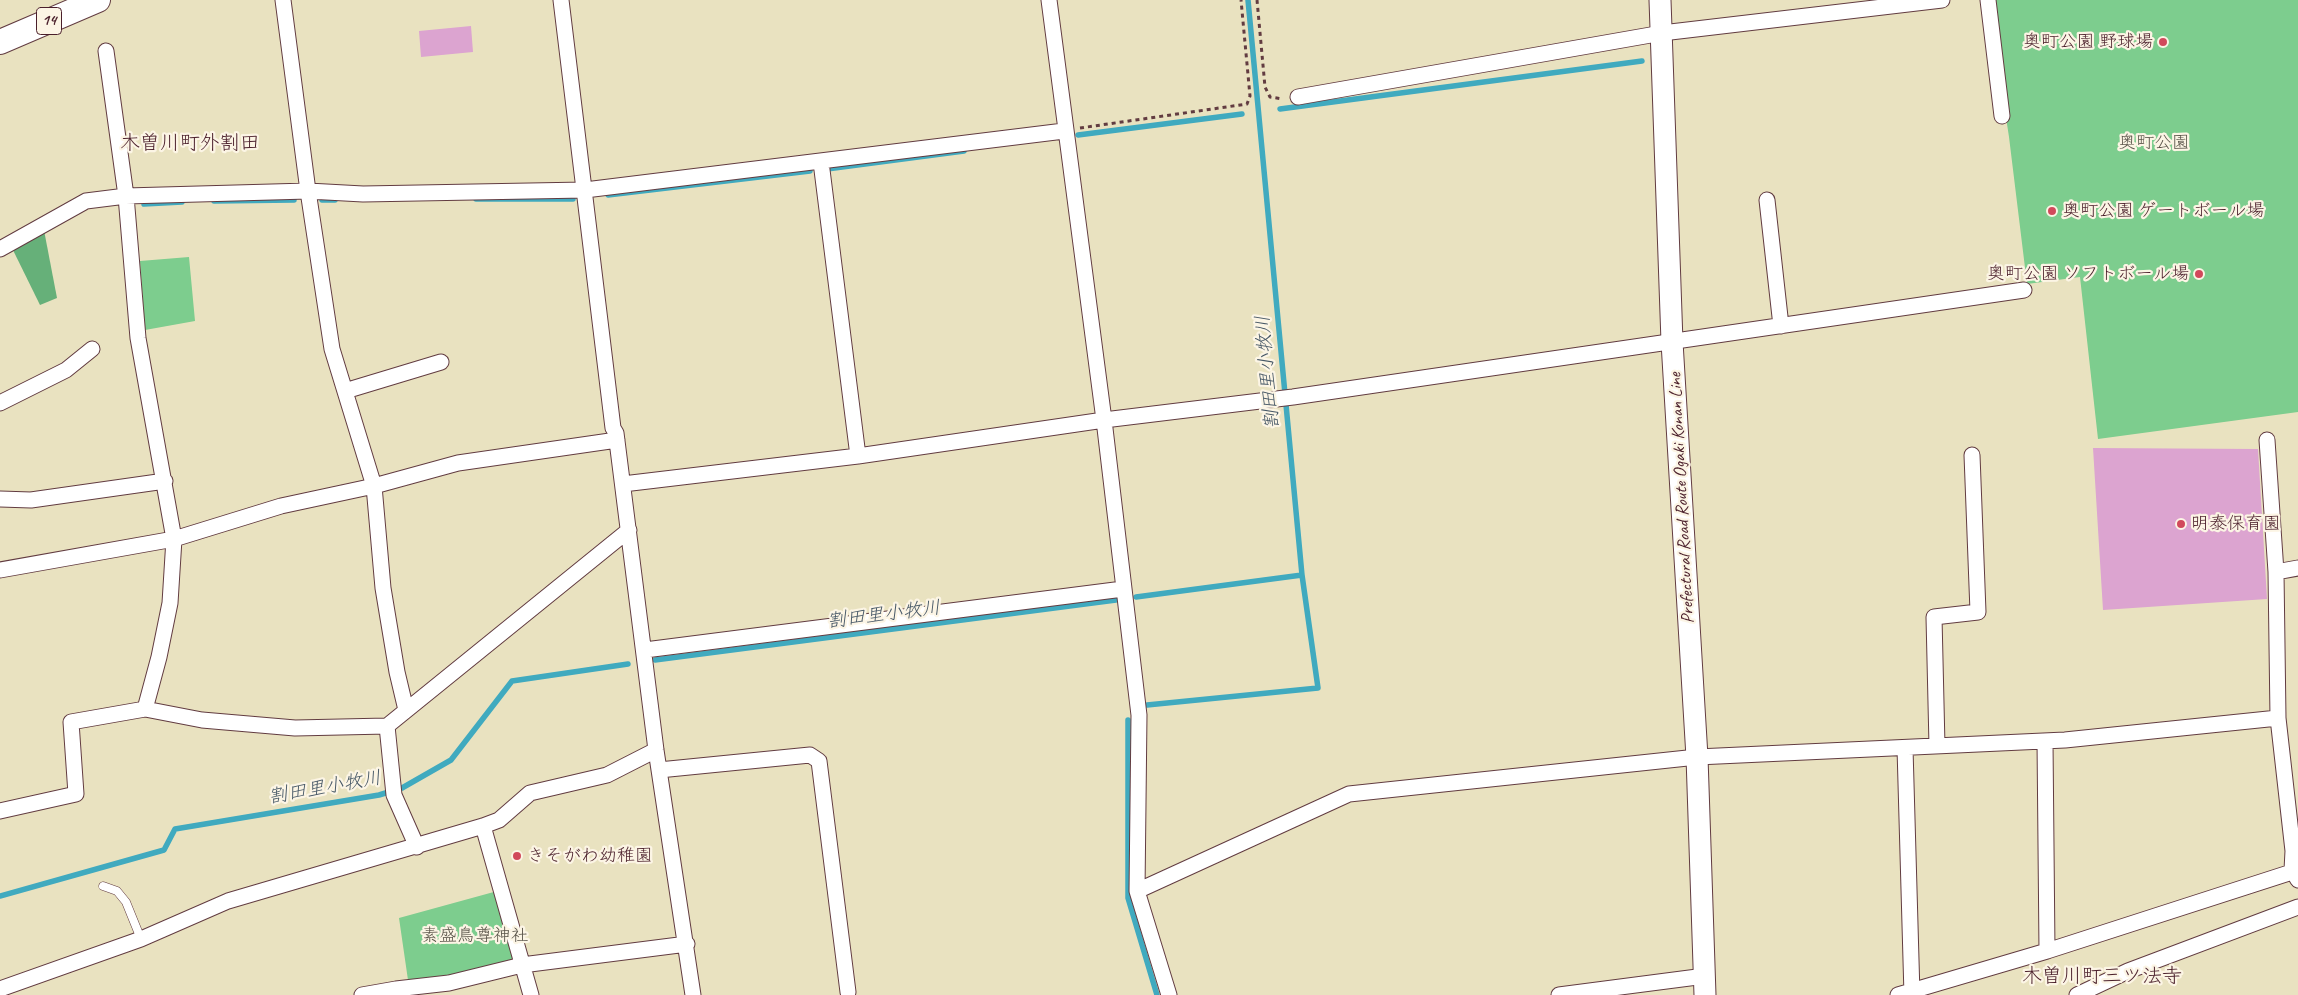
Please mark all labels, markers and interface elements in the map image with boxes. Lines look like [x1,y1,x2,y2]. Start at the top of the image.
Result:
road number: 14 [36,8,62,34]
place label: 奥町公園 野球場 [2023,31,2153,53]
marker: 奥町公園 野球場 [2157,36,2169,48]
district label: 木曽川町外割田 [120,132,260,156]
park label: 奥町公園 [2118,132,2190,154]
place label: 奥町公園 ゲートボール場 [2062,200,2264,222]
marker: 奥町公園 ゲートボール場 [2046,205,2058,217]
place label: 奥町公園 ソフトボール場 [1987,263,2189,285]
marker: 奥町公園 ソフトボール場 [2193,268,2205,280]
water label: 割田里小牧川 [1252,314,1284,430]
street label: Prefectural Road Route Ogaki Konan Line [1665,372,1699,624]
place label: 明泰保育園 [2191,513,2281,535]
marker: 明泰保育園 [2175,518,2187,530]
water label: 割田里小牧川 [826,597,942,633]
water label: 割田里小牧川 [267,767,383,809]
place label: きそがわ幼稚園 [527,845,653,867]
marker: きそがわ幼稚園 [511,850,523,862]
park label: 素盛鳥尊神社 [421,925,529,947]
district label: 木曽川町三ツ法寺 [2022,965,2182,989]

